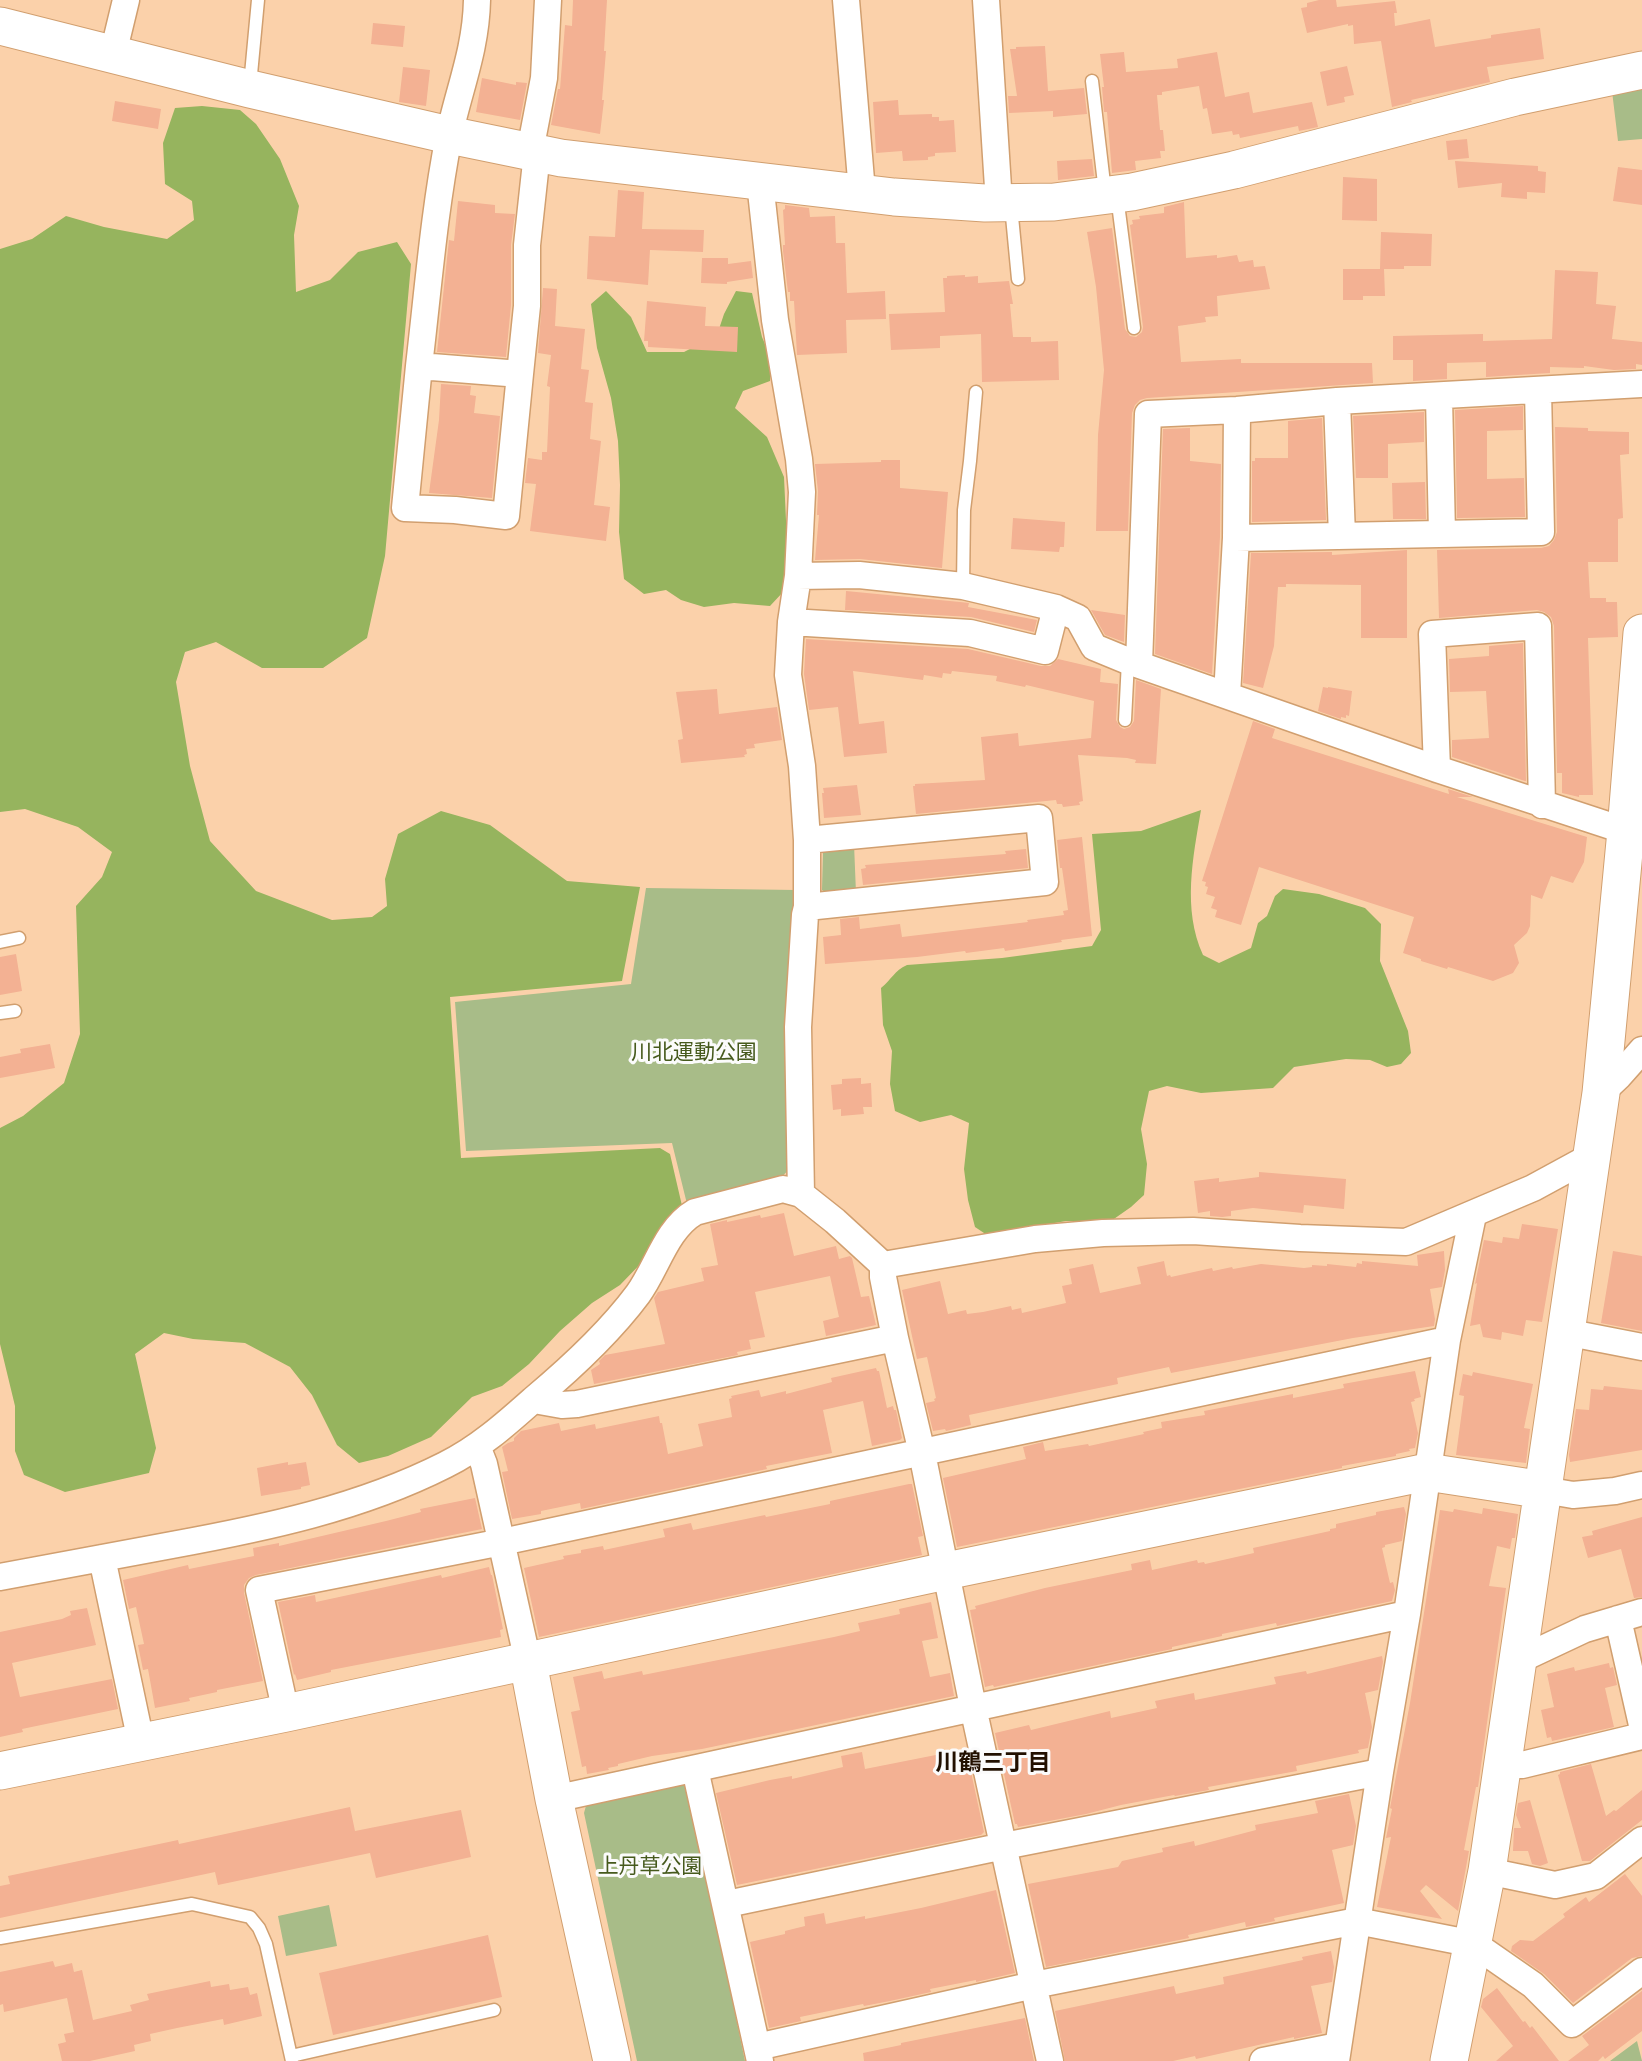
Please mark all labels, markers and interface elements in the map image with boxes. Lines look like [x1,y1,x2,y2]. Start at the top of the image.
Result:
park label: 川北運動公園 [631,1040,757,1066]
district label: 川鶴三丁目 [936,1749,1050,1777]
park label: 上丹草公園 [598,1854,702,1880]

